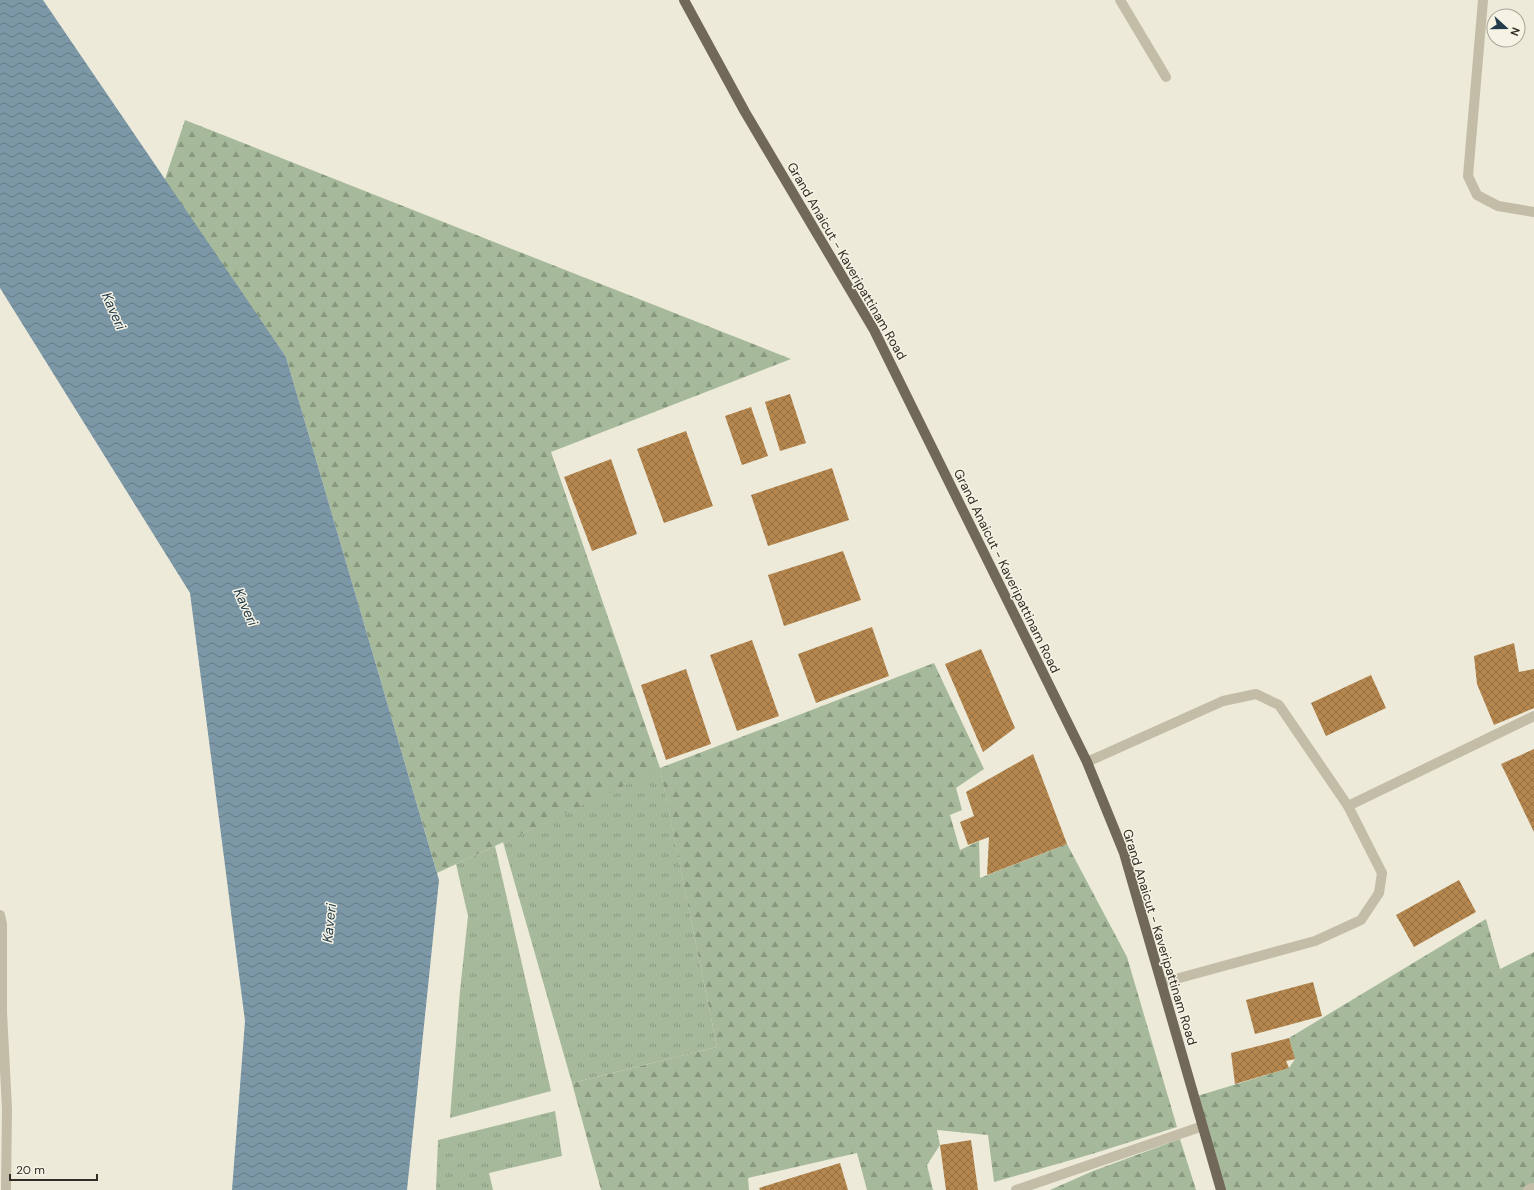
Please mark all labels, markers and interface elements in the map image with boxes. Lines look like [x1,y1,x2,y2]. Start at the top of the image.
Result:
north arrow [1486,8,1526,48]
text: N [1507,25,1523,38]
street label: Grand Anaicut - Kaveripattinam Road [783,159,911,363]
water label: Kaveri [98,289,130,333]
street label: Grand Anaicut - Kaveripattinam Road [950,466,1064,676]
water label: Kaveri [230,585,262,629]
street label: Grand Anaicut - Kaveripattinam Road [1119,827,1201,1047]
water label: Kaveri [318,902,340,943]
scale bar [10,1156,97,1182]
text: 20 m [16,1162,45,1178]

